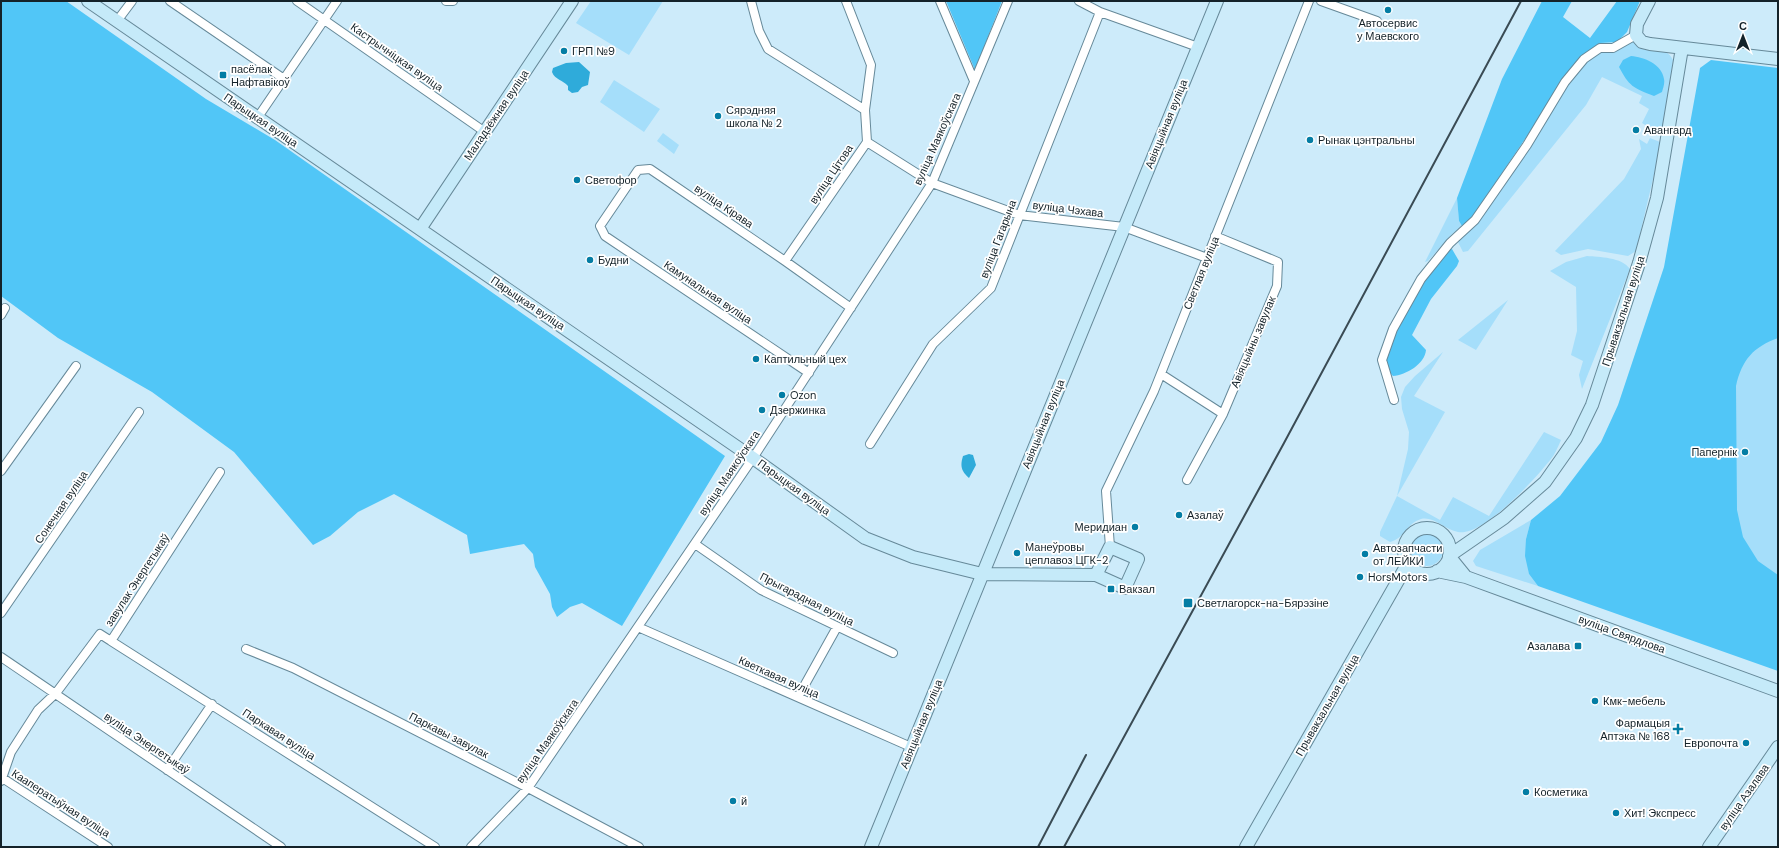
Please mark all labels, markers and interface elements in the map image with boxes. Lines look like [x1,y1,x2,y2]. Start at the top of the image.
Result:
marker: Автосервис у Маевского [1383,5,1393,15]
place label: Автосервис у Маевского [1357,16,1419,43]
north arrow [1723,16,1763,56]
text: С [1739,19,1747,33]
street label: Кастрычніцкая вуліца [348,20,447,95]
place label: ГРП №9 [572,44,615,58]
marker: ГРП №9 [559,46,569,56]
place label: пасёлак Нафтавікоў [231,62,290,89]
street label: Маладзёжная вуліца [461,66,532,163]
marker: пасёлак Нафтавікоў [218,70,228,80]
street label: Авіяцыйная вуліца [1142,76,1191,171]
street label: Парыцкая вуліца [221,90,302,150]
street label: вуліца Маякоўскага [910,90,964,187]
place label: Сярэдняя школа № 2 [726,103,782,130]
marker: Сярэдняя школа № 2 [713,111,723,121]
place label: Авангард [1644,123,1692,137]
marker: Авангард [1631,125,1641,135]
place label: Рынак цэнтральны [1318,133,1415,147]
marker: Рынак цэнтральны [1305,135,1315,145]
street label: вуліца Цітова [806,141,856,206]
place label: Светофор [585,173,637,187]
marker: Светофор [572,175,582,185]
street label: вуліца Кірава [692,181,757,231]
street label: вуліца Гагарына [977,197,1020,280]
street label: вуліца Чэхава [1032,198,1105,220]
street label: Светлая вуліца [1180,234,1222,312]
place label: Будни [598,253,629,267]
street label: Прывакзальная вуліца [1599,253,1648,368]
marker: Будни [585,255,595,265]
street label: Камунальная вуліца [661,257,755,327]
street label: Парыцкая вуліца [488,273,569,333]
street label: Авіяцыйны завулак [1227,294,1279,390]
place label: Каптильный цех [764,352,847,366]
marker: Каптильный цех [751,354,761,364]
street label: Авіяцыйная вуліца [1019,376,1068,471]
place label: Ozon [790,388,816,402]
marker: Ozon [777,390,787,400]
place label: Дзержинка [770,403,827,417]
marker: Дзержинка [757,405,767,415]
street label: вуліца Маякоўскага [695,427,763,518]
place label: Папернік [1691,445,1737,459]
marker: Папернік [1740,447,1750,457]
street label: Парыцкая вуліца [755,456,834,519]
street label: Сонечная вуліца [31,467,91,546]
place label: Азалаў [1187,508,1224,522]
marker: Азалаў [1174,510,1184,520]
place label: Меридиан [1075,520,1127,534]
marker: Меридиан [1130,522,1140,532]
street label: завулак Энергетыкаў [102,531,172,629]
place label: Манеўровы цеплавоз ЦГК-2 [1025,540,1108,567]
place label: Автозапчасти от ЛЕЙКИ [1373,541,1443,568]
marker: Манеўровы цеплавоз ЦГК-2 [1012,548,1022,558]
marker: Автозапчасти от ЛЕЙКИ [1360,549,1370,559]
street label: Прыгарадная вуліца [758,569,857,629]
place label: HorsMotors [1368,570,1427,584]
marker: HorsMotors [1355,572,1365,582]
place label: Вакзал [1119,582,1155,596]
marker: Вакзал [1106,584,1116,594]
place label: Светлагорск-на-Бярэзіне [1197,596,1329,610]
marker: Светлагорск-на-Бярэзіне [1182,597,1194,609]
street label: вуліца Свярдлова [1577,612,1668,657]
place label: Азалава [1527,639,1571,653]
marker: Азалава [1573,641,1583,651]
street label: Прывакзальная вуліца [1292,651,1362,758]
street label: Кветкавая вуліца [736,653,822,701]
street label: Авіяцыйная вуліца [897,676,946,771]
place label: Кмк-мебель [1603,694,1666,708]
street label: вуліца Маякоўскага [513,695,582,786]
marker: Кмк-мебель [1590,696,1600,706]
street label: Паркавая вуліца [240,705,319,763]
street label: вуліца Энергетыкаў [101,709,193,777]
street label: Паркавы завулак [407,709,491,761]
place label: Фармацыя Аптэка № 168 [1600,716,1670,743]
marker: Фармацыя Аптэка № 168 [1673,724,1683,734]
place label: Европочта [1684,736,1739,750]
marker: Европочта [1741,738,1751,748]
street label: вуліца Азалава [1716,760,1773,833]
street label: Кааператыўная вуліца [9,766,114,840]
place label: Косметика [1534,785,1589,799]
marker: Косметика [1521,787,1531,797]
place label: й [741,794,747,808]
marker: й [728,796,738,806]
place label: Хит! Экспресс [1624,806,1696,820]
marker: Хит! Экспресс [1611,808,1621,818]

